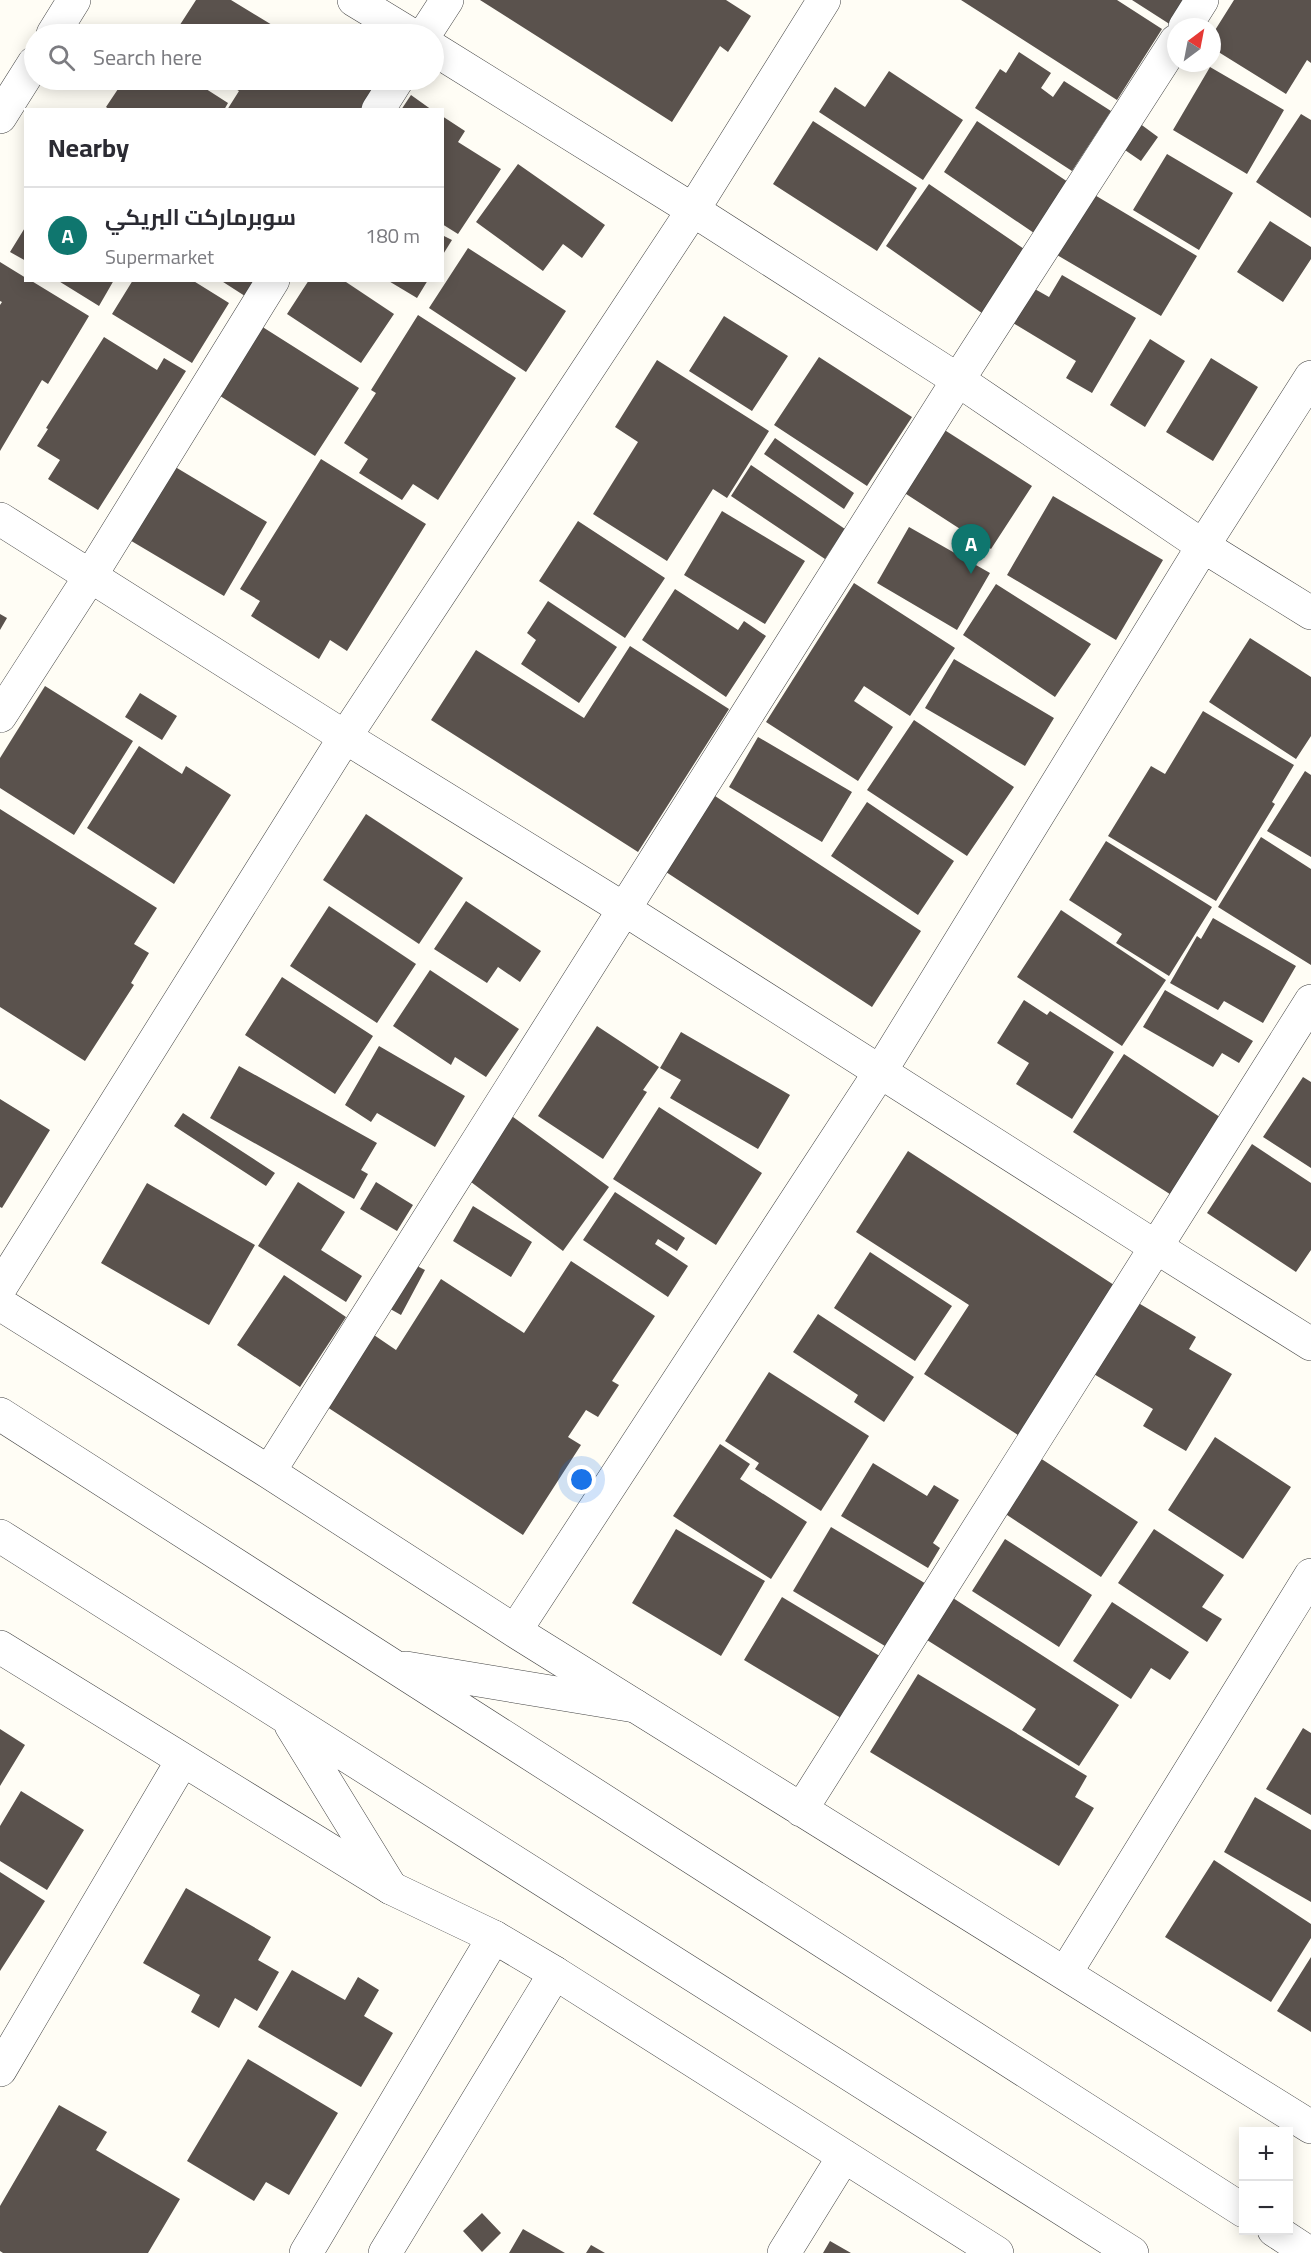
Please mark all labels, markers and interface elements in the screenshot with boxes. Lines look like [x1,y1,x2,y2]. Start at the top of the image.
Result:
north arrow [1167,18,1221,72]
search box [24,24,444,90]
text: Search here [93,36,202,78]
icon: search [45,41,78,74]
text: Nearby [48,123,129,172]
text: سوبرماركت البريكي [105,196,296,238]
text: A [61,217,74,254]
text: 180 m [365,217,420,254]
text: Supermarket [105,238,214,275]
pin: A [952,524,990,574]
your location [567,1465,596,1494]
map controls [1239,2127,1293,2235]
button: + [1239,2127,1293,2181]
button: − [1239,2181,1293,2235]

